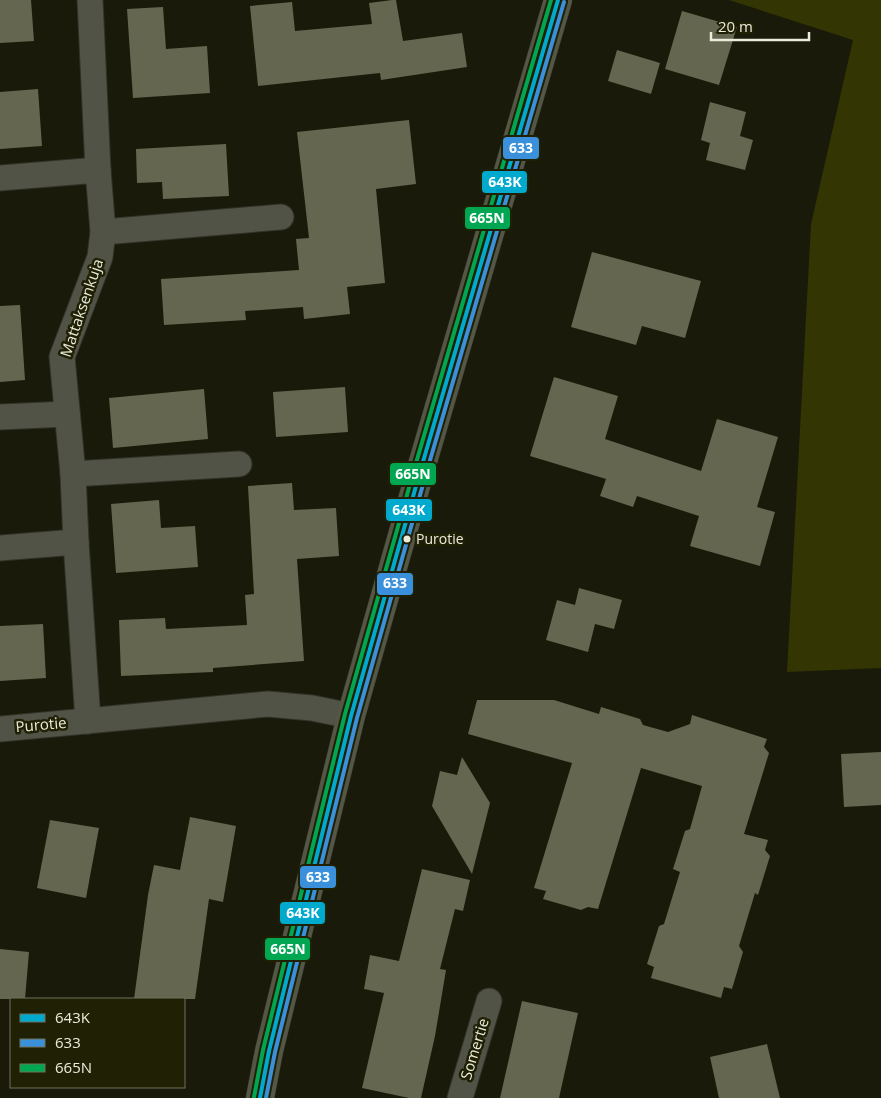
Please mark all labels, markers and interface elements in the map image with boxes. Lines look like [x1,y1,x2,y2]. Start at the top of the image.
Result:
scale bar [711,10,808,42]
text: 20 m [718,16,753,36]
line badge: 633 [502,136,540,160]
text: 633 [509,138,533,157]
line badge: 643K [481,170,528,194]
text: 643K [488,172,522,191]
line badge: 665N [464,206,511,230]
text: 665N [469,208,505,227]
street label: Mattaksenkuja [55,256,107,359]
line badge: 665N [389,462,437,486]
text: 665N [395,464,431,483]
line badge: 643K [385,498,433,522]
text: 643K [392,500,426,519]
place label: Purotie [416,529,464,548]
marker: Purotie [402,534,412,544]
line badge: 633 [376,572,414,596]
text: 633 [383,573,407,592]
street label: Purotie [15,712,67,736]
line badge: 633 [299,865,337,889]
text: 633 [306,867,330,886]
line badge: 643K [279,901,326,925]
text: 643K [286,903,320,922]
line badge: 665N [264,937,311,961]
text: 665N [270,939,306,958]
legend [10,998,185,1088]
text: 643K [55,1007,91,1027]
street label: Somertie [455,1016,493,1082]
text: 633 [55,1032,81,1052]
text: 665N [55,1057,92,1077]

